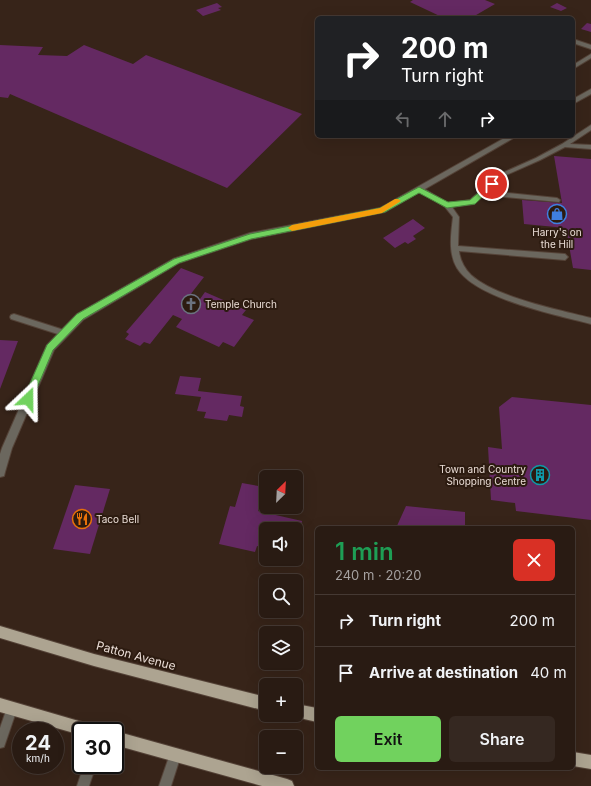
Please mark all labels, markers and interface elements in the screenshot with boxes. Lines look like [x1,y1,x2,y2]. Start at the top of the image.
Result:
text: 200 m [401,31,489,65]
icon: right [335,32,387,84]
text: Turn right [401,65,484,86]
icon: left [392,108,414,130]
icon: ahead [434,108,456,130]
icon: right [476,108,498,130]
pin [475,167,509,201]
icon: arrive [481,173,503,195]
shop icon: Harry's on the Hill [546,203,568,225]
place label: Harry's on the Hill [532,226,582,250]
church icon: Temple Church [180,293,202,315]
place label: Temple Church [205,298,277,310]
position arrow [7,378,49,420]
place label: Town and Country Shopping Centre [439,463,526,487]
building icon: Town and Country Shopping Centre [529,464,551,486]
north arrow [259,470,303,514]
map controls [259,470,303,774]
restaurant icon: Taco Bell [71,508,93,530]
place label: Taco Bell [96,513,139,525]
button: sound [259,522,303,566]
text: 1 min [335,537,394,566]
button: close [513,539,555,581]
text: 240 m · 20:20 [335,567,421,583]
button: search [259,574,303,618]
icon: right [335,610,357,632]
text: Turn right [369,611,441,630]
text: 200 m [510,611,555,630]
button: layers [259,626,303,670]
street label: Patton Avenue [95,638,178,673]
icon: arrive [335,662,357,684]
text: Arrive at destination [369,663,518,682]
text: 40 m [530,663,567,682]
button: + [259,678,303,722]
button: Exit [335,716,441,762]
button: Share [449,716,555,762]
speed limit sign: 30 [72,722,124,774]
button: − [259,730,303,774]
text: 24 [25,731,51,755]
text: km/h [26,752,50,764]

